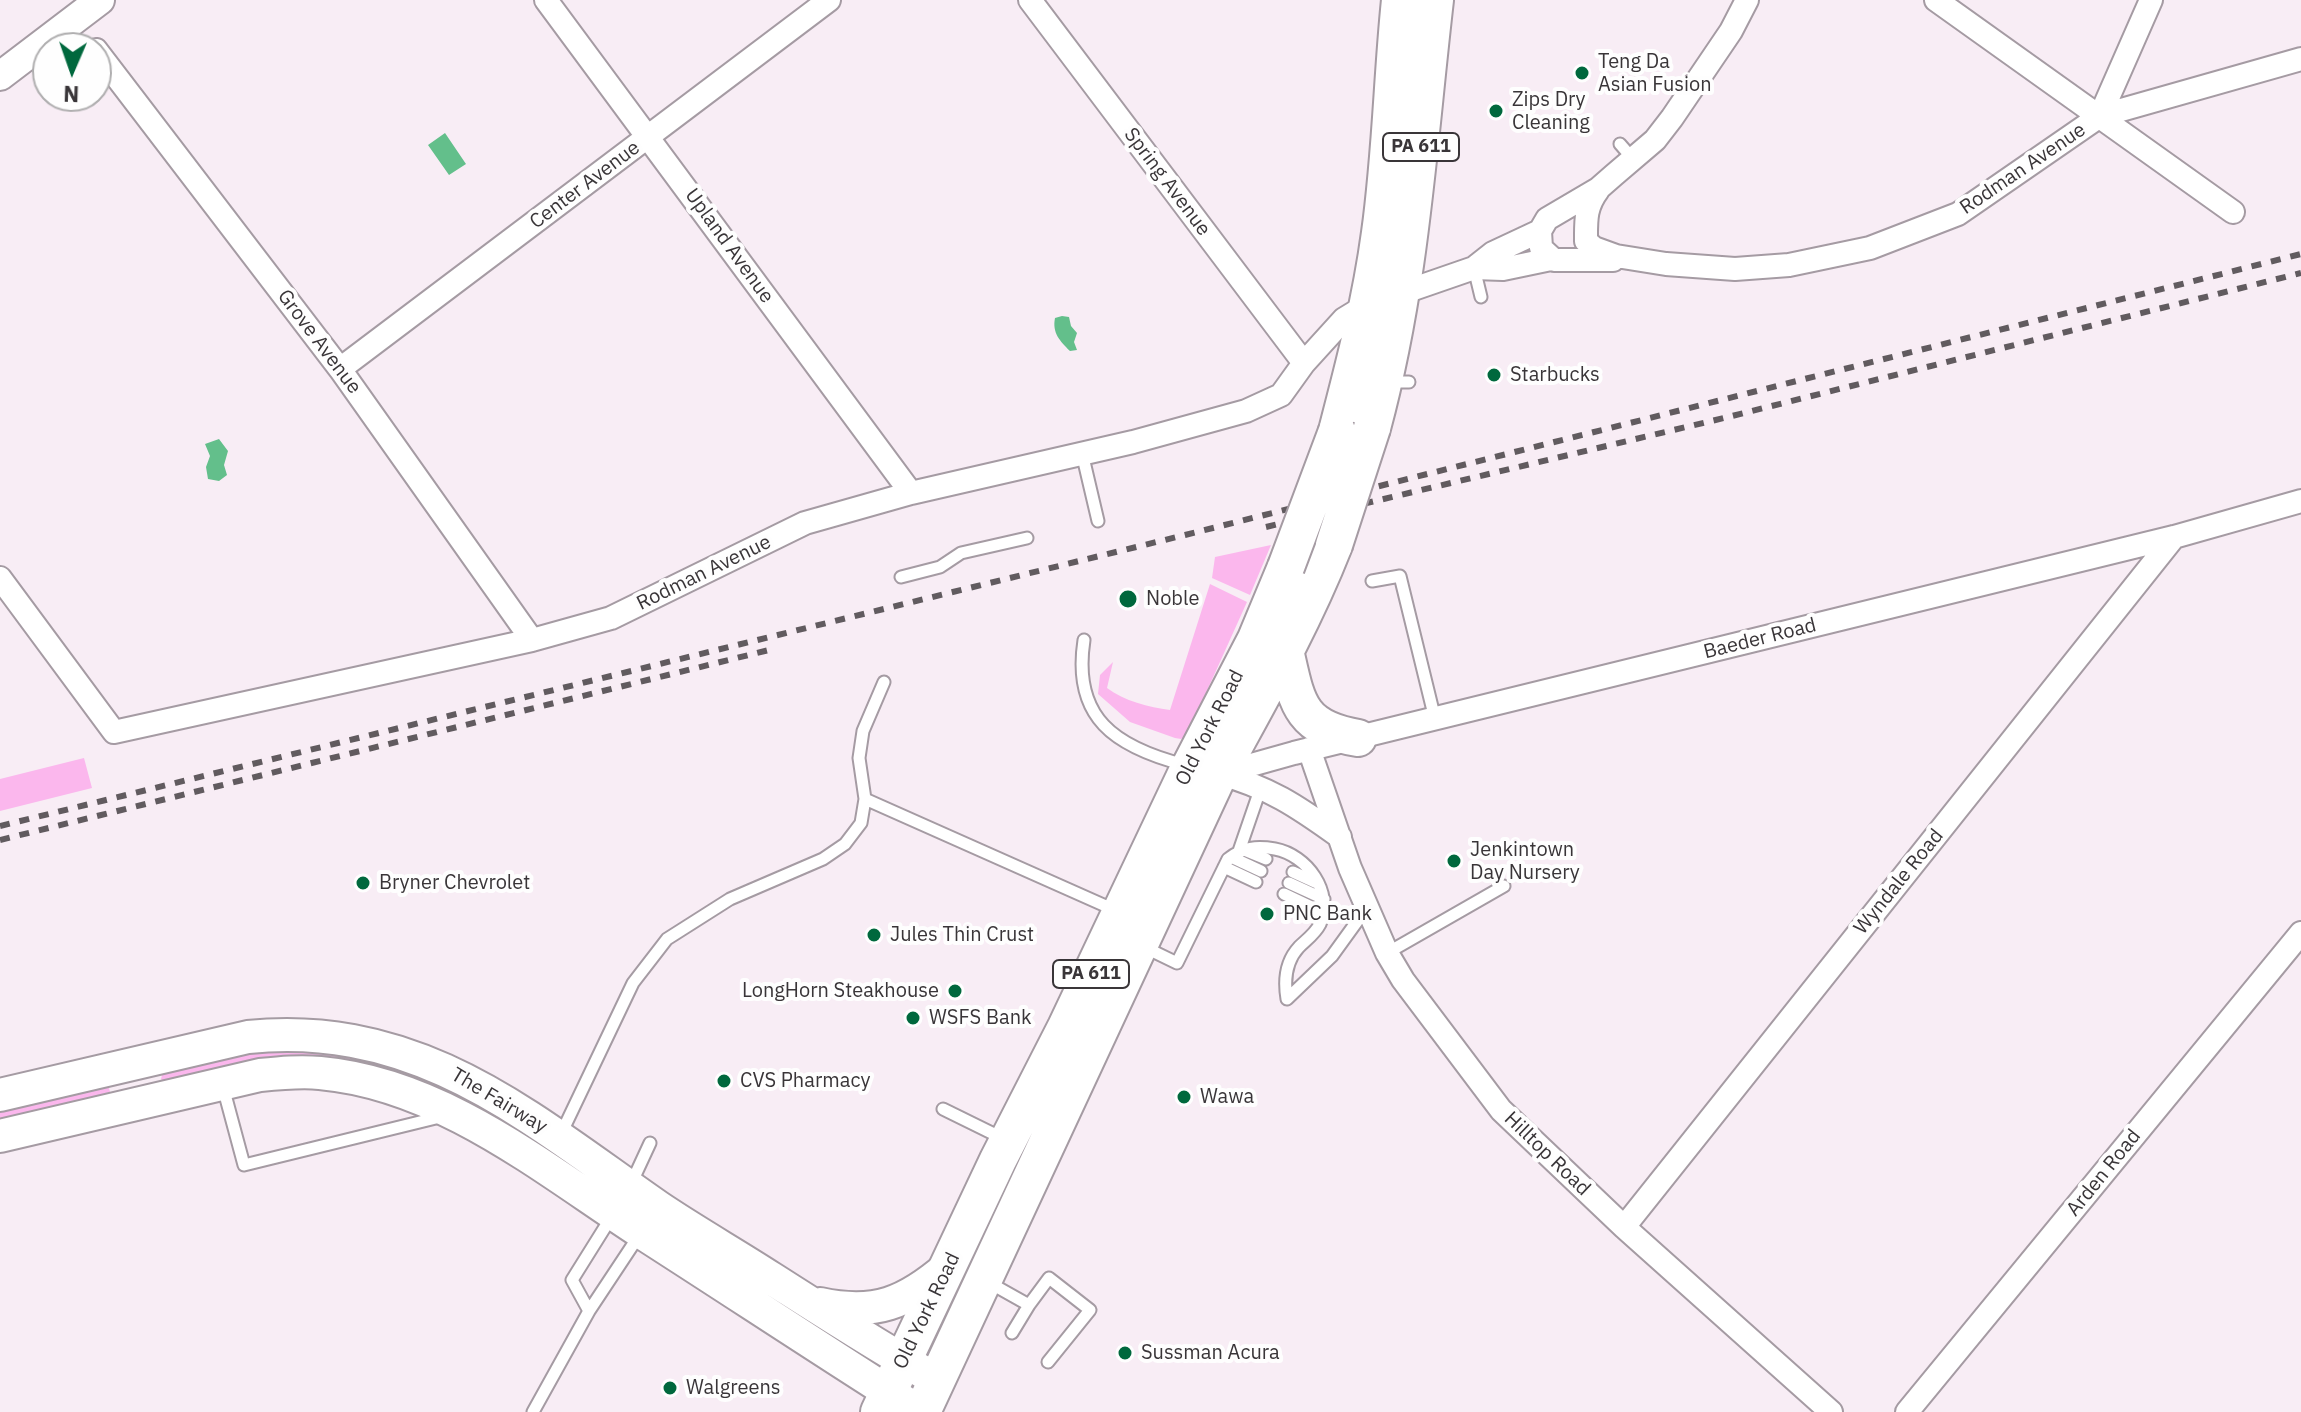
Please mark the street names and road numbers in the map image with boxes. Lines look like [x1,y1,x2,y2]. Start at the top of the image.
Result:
street label: Rodman Avenue [1956,118,2090,220]
street label: Spring Avenue [1119,123,1215,241]
road number: PA 611 [1383,133,1459,161]
street label: Center Avenue [525,136,645,234]
street label: Upland Avenue [679,184,779,308]
street label: Grove Avenue [272,285,366,399]
street label: Rodman Avenue [633,530,775,616]
street label: Baeder Road [1701,613,1819,665]
street label: Old York Road [1171,666,1249,790]
street label: Wyndale Road [1849,824,1949,940]
road number: PA 611 [1053,960,1129,988]
street label: The Fairway [447,1063,551,1139]
street label: Hilltop Road [1499,1107,1595,1201]
street label: Arden Road [2062,1125,2146,1221]
street label: Old York Road [888,1249,966,1373]

